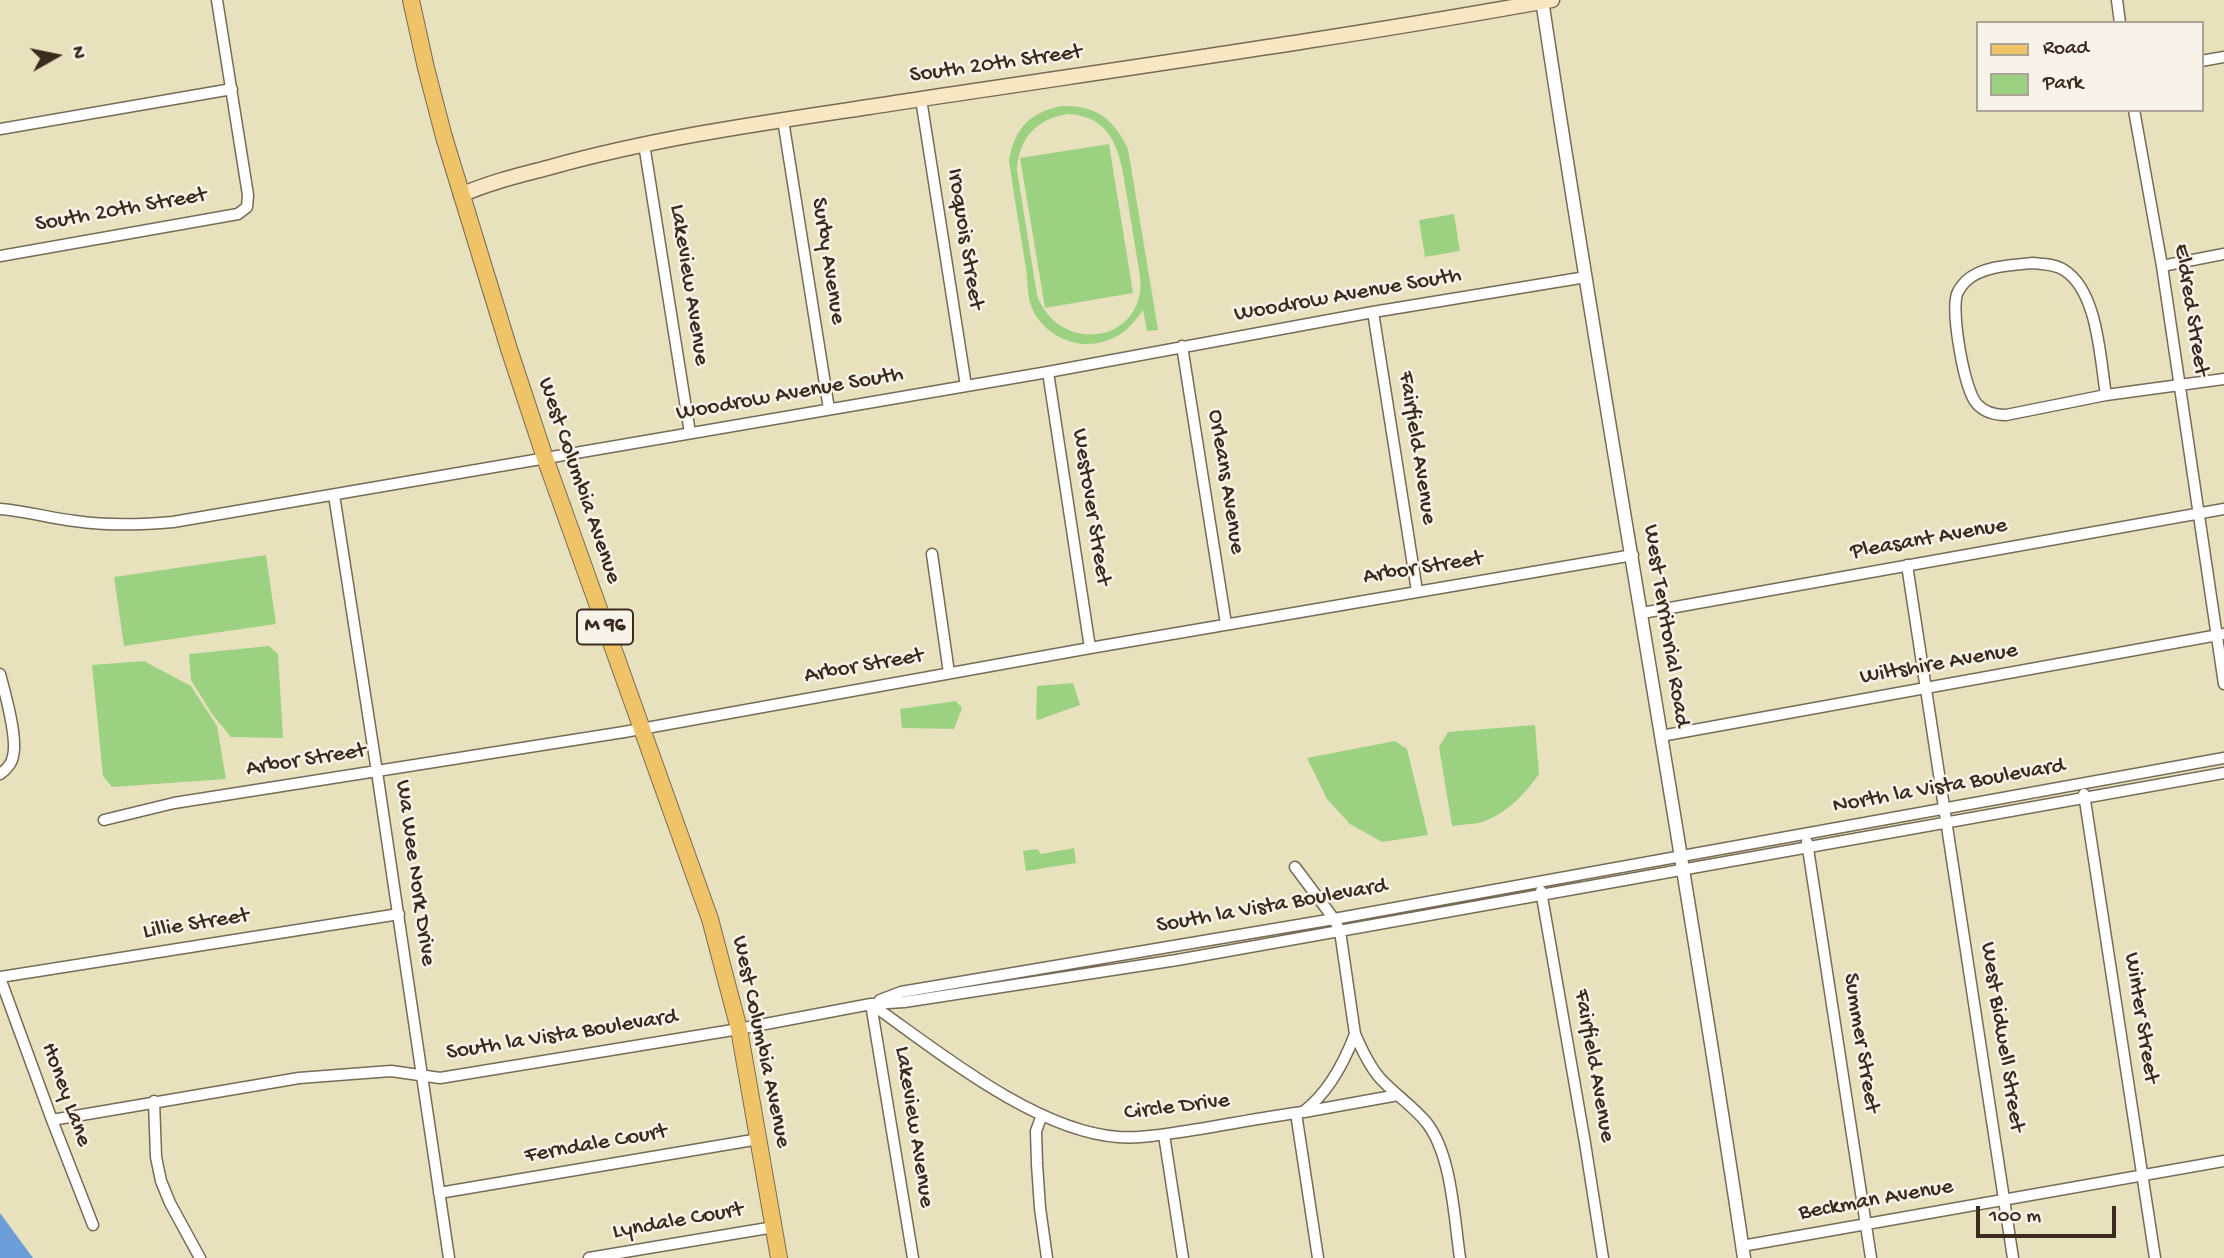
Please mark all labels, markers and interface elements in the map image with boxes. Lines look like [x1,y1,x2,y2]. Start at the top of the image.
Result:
north arrow [21,21,91,91]
legend [1976,21,2203,112]
text: Road [2043,37,2089,62]
street label: South 20th Street [908,39,1084,91]
text: N [65,45,90,61]
text: Park [2043,72,2083,97]
street label: Iroquois Street [939,167,989,311]
street label: South 20th Street [33,182,209,240]
street label: Surby Avenue [803,196,851,326]
street label: Lakeview Avenue [662,202,714,368]
street label: Eldred Street [2166,242,2214,378]
street label: Woodrow Avenue South [1232,262,1464,330]
street label: Woodrow Avenue South [674,361,906,429]
street label: Fairfield Avenue [1390,369,1442,527]
street label: West Columbia Avenue [530,374,626,588]
street label: Orleans Avenue [1200,408,1250,556]
street label: Westover Street [1064,427,1116,587]
street label: Pleasant Avenue [1849,513,2009,567]
street label: West Territorial Road [1635,523,1695,729]
street label: Arbor Street [1361,546,1485,592]
road number: M 96 [577,610,633,644]
street label: Wiltshire Avenue [1858,638,2020,692]
street label: Arbor Street [802,643,926,691]
street label: Arbor Street [244,738,368,784]
street label: North la Vista Boulevard [1831,753,2067,821]
street label: Wa Wee Nork Drive [387,778,441,968]
street label: South la Vista Boulevard [1155,873,1389,941]
street label: Lillie Street [141,903,251,947]
street label: West Columbia Avenue [724,934,796,1150]
street label: West Bidwell Street [1972,940,2030,1134]
street label: Winter Street [2116,951,2164,1085]
street label: Summer Street [1835,971,1885,1115]
street label: Fairfield Avenue [1566,987,1620,1145]
street label: South la Vista Boulevard [444,1004,680,1068]
street label: Honey Lane [33,1039,97,1151]
street label: Lakeview Avenue [887,1044,939,1210]
street label: Circle Drive [1123,1088,1231,1128]
street label: Ferndale Court [523,1119,669,1171]
street label: Beckman Avenue [1797,1174,1955,1228]
scale bar [1979,1192,2119,1236]
street label: Lyndale Court [611,1197,745,1247]
text: 100 m [1989,1205,2041,1230]

